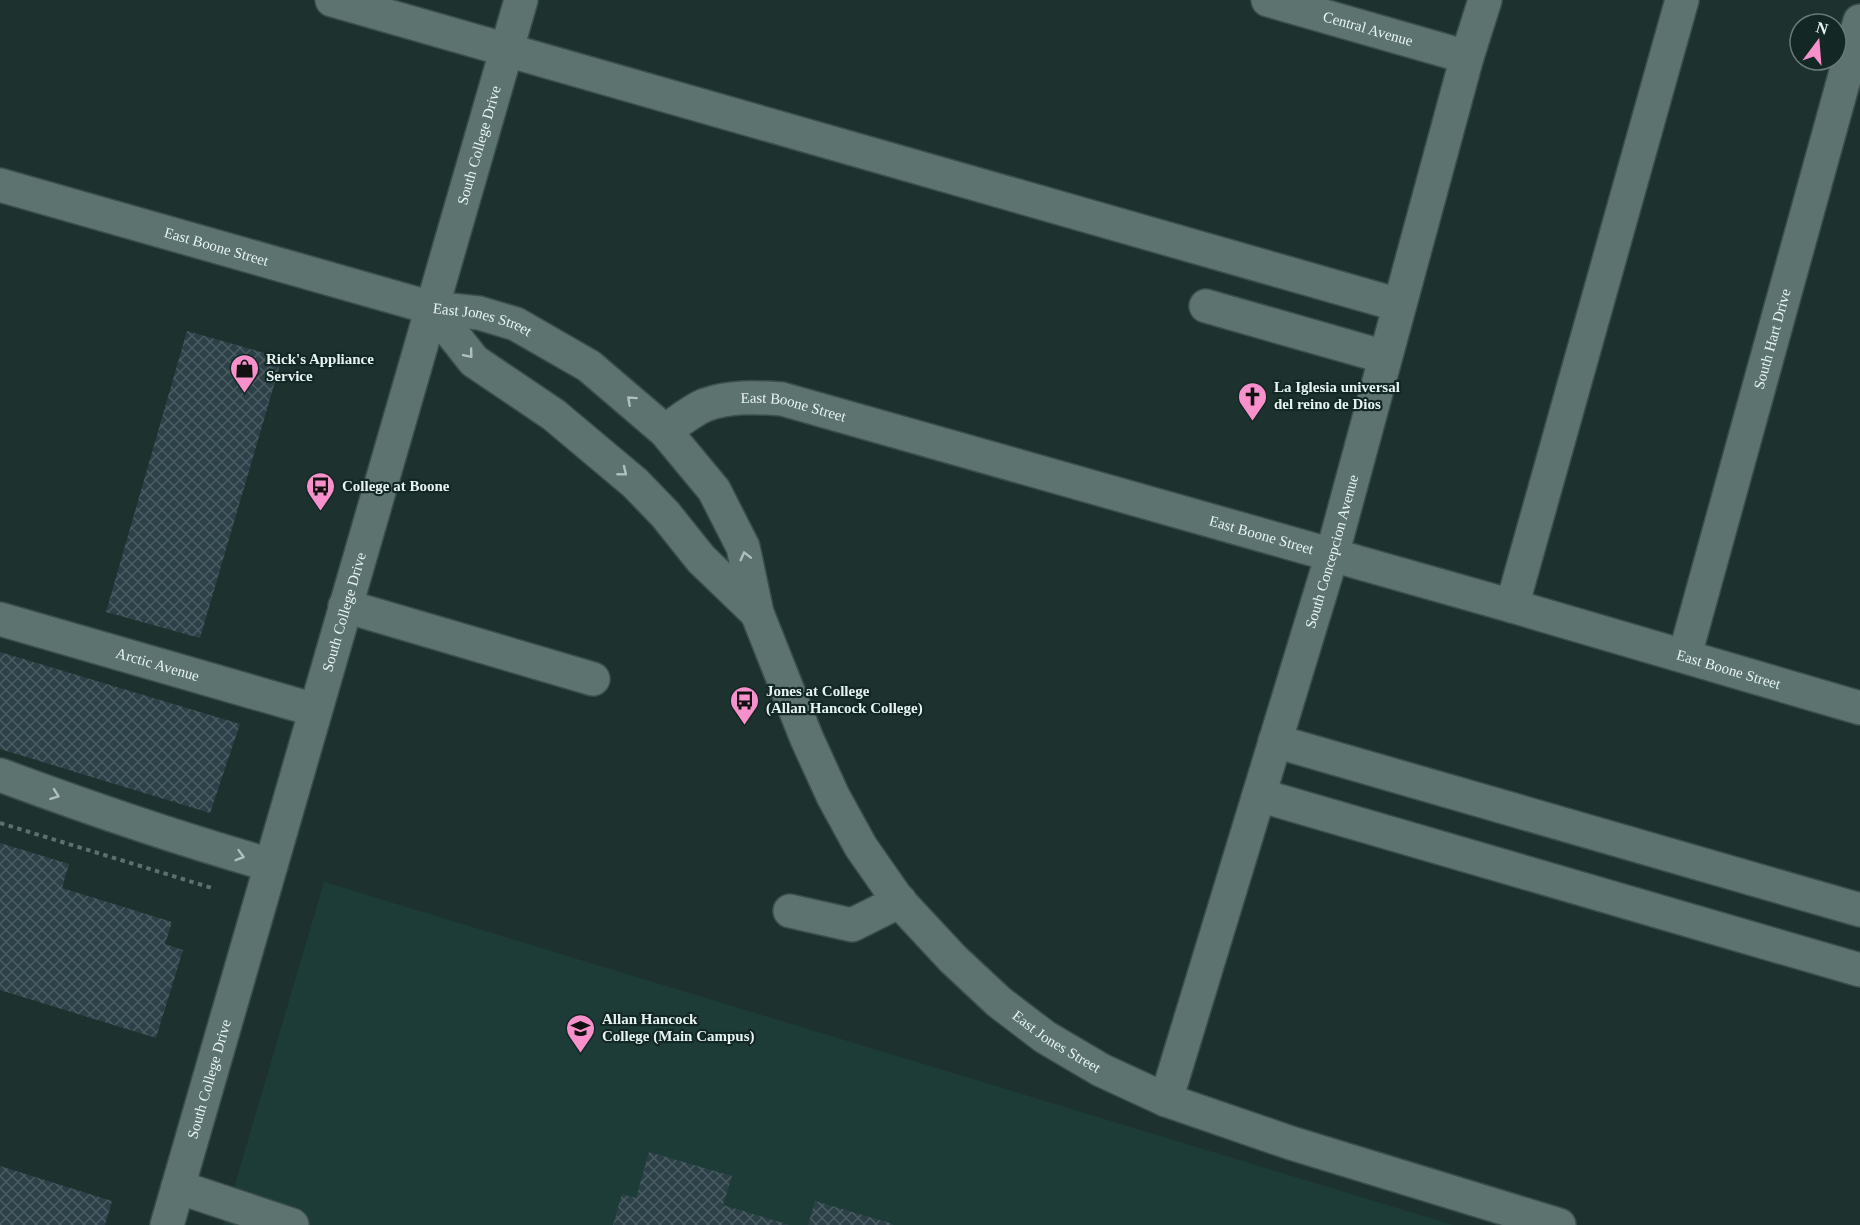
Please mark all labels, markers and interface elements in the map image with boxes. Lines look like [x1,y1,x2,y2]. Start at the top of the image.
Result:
street label: Central Avenue [1321,8,1415,49]
north arrow [1788,12,1848,72]
text: N [1814,18,1830,38]
street label: South College Drive [454,83,504,207]
street label: East Boone Street [162,224,271,269]
street label: South Hart Drive [1751,287,1794,391]
street label: East Jones Street [432,300,535,340]
one-way arrow [462,347,473,358]
place label: Rick's Appliance Service [266,351,374,384]
shop icon: Rick's Appliance Service [229,352,261,394]
place label: La Iglesia universal del reino de Dios [1274,379,1400,412]
church icon: La Iglesia universal del reino de Dios [1237,380,1269,422]
street label: East Boone Street [740,390,849,425]
one-way arrow [627,396,638,407]
one-way arrow [616,465,627,476]
bus stop icon: College at Boone [305,470,337,512]
street label: South Concepcion Avenue [1302,473,1361,630]
place label: College at Boone [342,478,450,494]
street label: East Boone Street [1208,513,1316,558]
street label: South College Drive [319,550,369,674]
one-way arrow [739,551,752,561]
street label: Arctic Avenue [114,645,201,684]
street label: East Boone Street [1675,647,1783,692]
place label: Jones at College (Allan Hancock College) [766,683,923,717]
bus stop icon: Jones at College (Allan Hancock College) [729,684,761,726]
one-way arrow [49,788,60,800]
one-way arrow [234,849,245,861]
street label: East Jones Street [1009,1007,1104,1076]
place label: Allan Hancock College (Main Campus) [602,1011,755,1045]
school or university icon: Allan Hancock College (Main Campus) [565,1012,597,1054]
street label: South College Drive [184,1017,234,1140]

